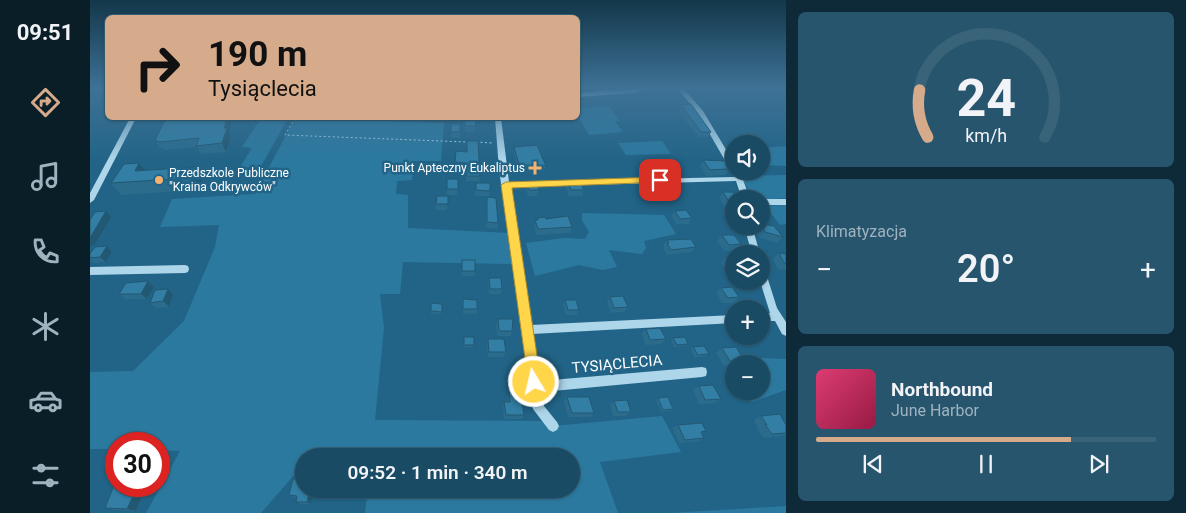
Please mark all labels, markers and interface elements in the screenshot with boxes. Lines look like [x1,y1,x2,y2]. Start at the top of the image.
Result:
text: 09:51 [17,20,73,45]
text: 190 m [208,34,307,75]
icon: right [125,35,190,100]
text: 24 [956,68,1016,129]
text: Tysiąclecia [208,76,317,101]
icon: directions [28,85,63,120]
text: km/h [965,125,1007,146]
map controls [725,135,770,400]
button: sound [725,135,770,180]
icon: music [28,159,63,194]
pin [639,159,681,201]
place label: Punkt Apteczny Eukaliptus [384,161,525,175]
marker: Punkt Apteczny Eukaliptus [529,162,541,174]
place label: Przedszkole Publiczne "Kraina Odkrywców" [169,166,289,194]
icon: arrive [646,166,674,194]
marker: Przedszkole Publiczne "Kraina Odkrywców" [153,174,165,186]
button: search [725,190,770,235]
text: Klimatyzacja [816,222,907,241]
icon: phone [28,234,63,269]
button: layers [725,245,770,290]
text: 20° [957,247,1015,291]
text: − [816,253,832,286]
text: + [1140,253,1156,286]
button: + [725,300,770,345]
icon: climate [28,309,63,344]
street label: TYSIĄCLECIA [571,351,663,377]
position arrow [507,355,559,407]
button: − [725,355,770,400]
text: Northbound [891,378,993,401]
icon: car [28,383,63,418]
text: June Harbor [891,401,979,420]
speed limit sign: 30 [105,432,170,497]
icon: previous [859,450,887,478]
icon: pause [972,450,1000,478]
icon: next [1085,450,1113,478]
icon: filters [28,458,63,493]
text: 09:52 · 1 min · 340 m [347,461,528,484]

